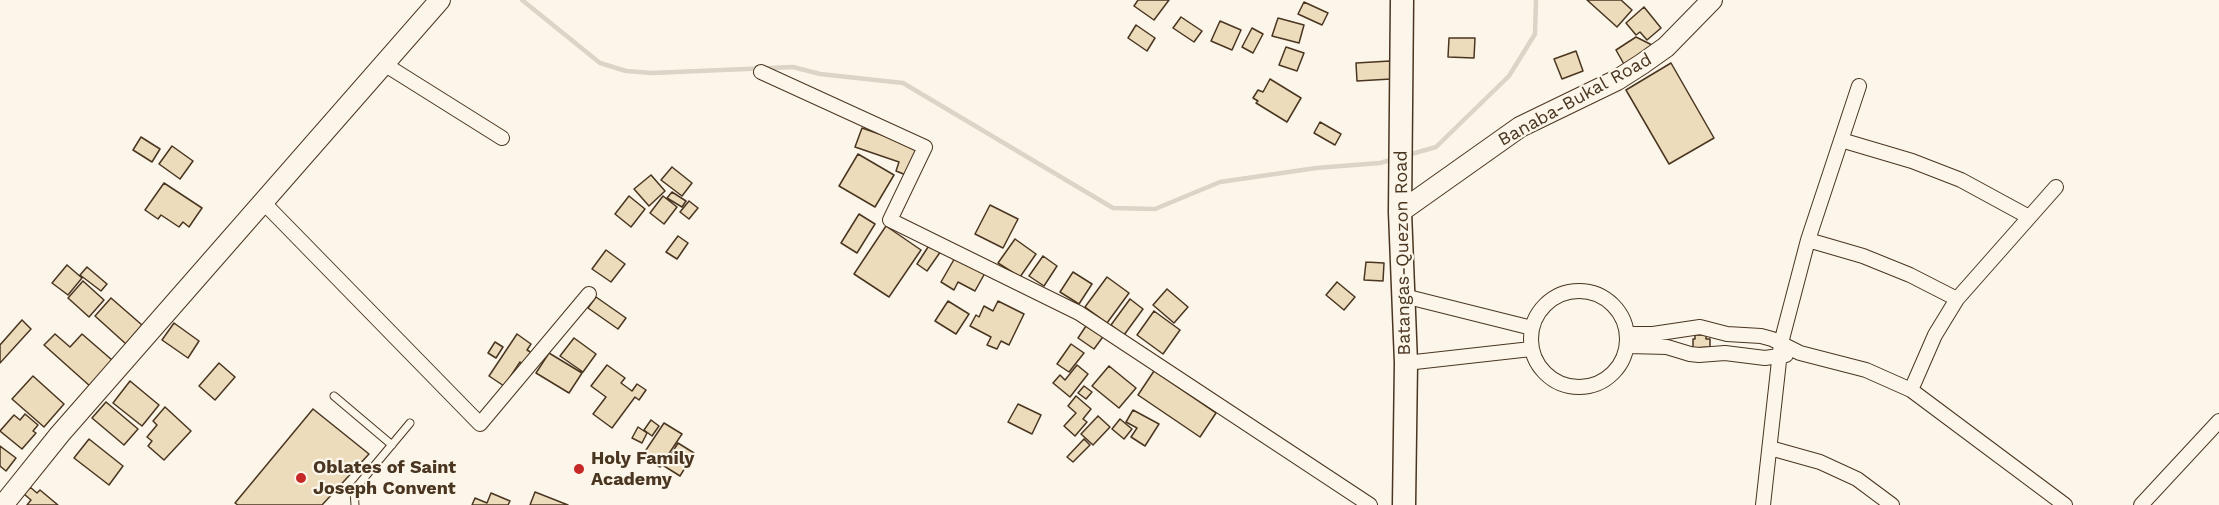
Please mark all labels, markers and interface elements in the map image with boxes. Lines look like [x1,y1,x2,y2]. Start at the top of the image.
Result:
street label: Banaba-Bukal Road [1494,49,1656,151]
street label: Batangas-Quezon Road [1390,150,1416,356]
place label: Holy Family Academy [591,448,694,490]
place label: Oblates of Saint Joseph Convent [313,457,456,500]
marker: Holy Family Academy [572,462,586,476]
marker: Oblates of Saint Joseph Convent [294,471,308,485]

